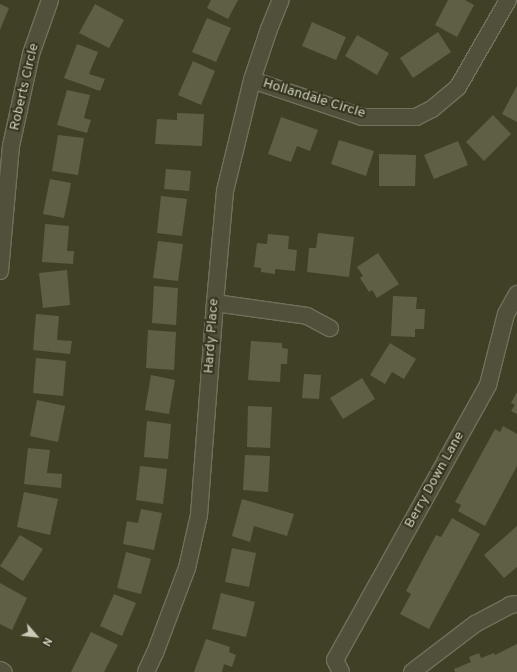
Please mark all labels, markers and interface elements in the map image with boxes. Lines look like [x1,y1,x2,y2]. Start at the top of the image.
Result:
street label: Roberts Circle [7,42,43,132]
street label: Hollandale Circle [261,75,367,123]
street label: Hardy Place [201,298,223,374]
street label: Berry Down Lane [402,429,468,531]
north arrow [16,616,56,656]
text: N [39,635,55,648]

